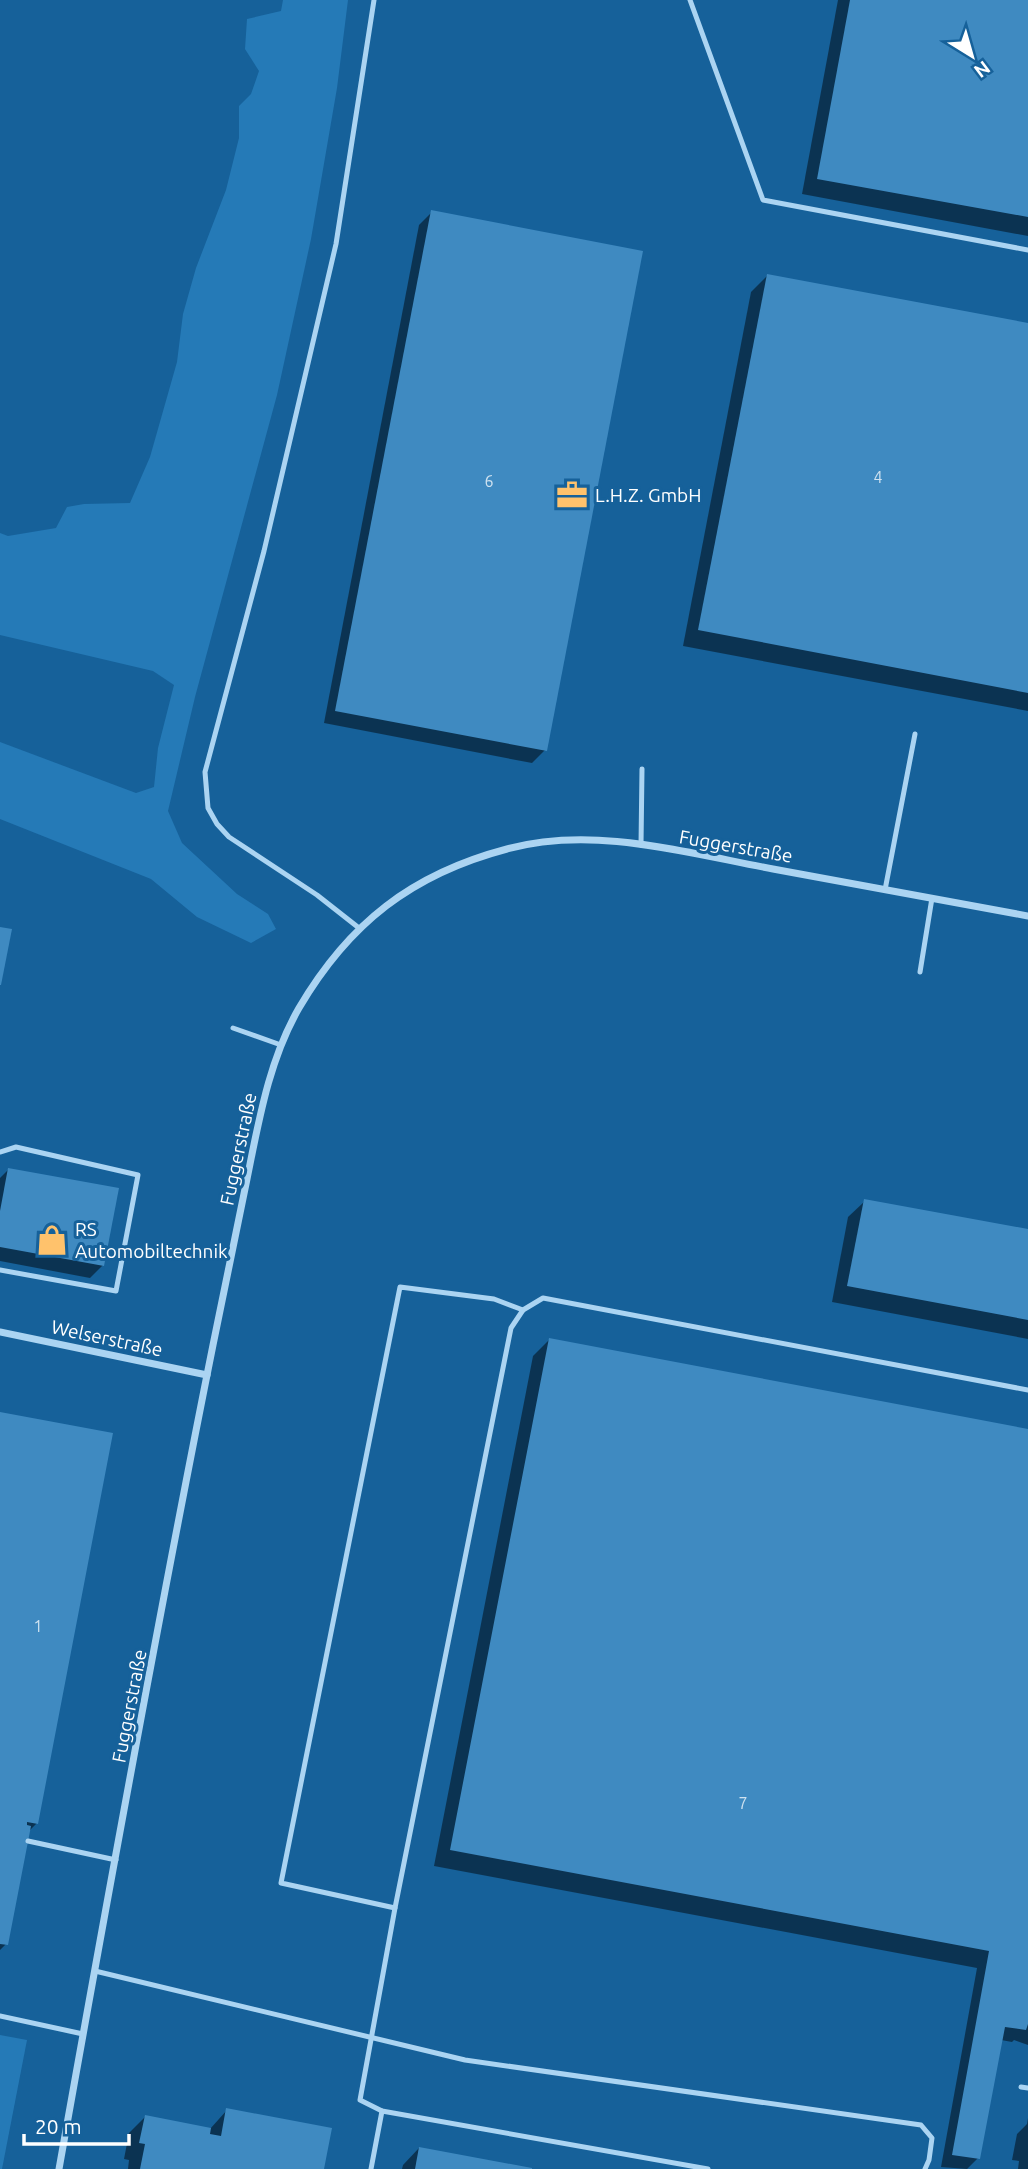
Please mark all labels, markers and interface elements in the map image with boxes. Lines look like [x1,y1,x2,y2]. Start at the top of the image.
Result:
north arrow [937,21,1007,91]
text: N [970,57,995,83]
house number: 4 [873,468,883,486]
house number: 6 [484,472,494,490]
office icon: L.H.Z. GmbH [555,478,589,512]
place label: L.H.Z. GmbH [595,484,701,506]
street label: Fuggerstraße [678,825,794,867]
street label: Fuggerstraße [215,1091,261,1207]
place label: RS Automobiltechnik [75,1218,228,1262]
shop icon: RS Automobiltechnik [35,1223,69,1257]
street label: Welserstraße [49,1315,165,1361]
house number: 1 [33,1617,43,1635]
street label: Fuggerstraße [107,1648,151,1764]
house number: 7 [738,1794,748,1812]
scale bar [24,2102,130,2146]
text: 20 m [35,2114,82,2138]

